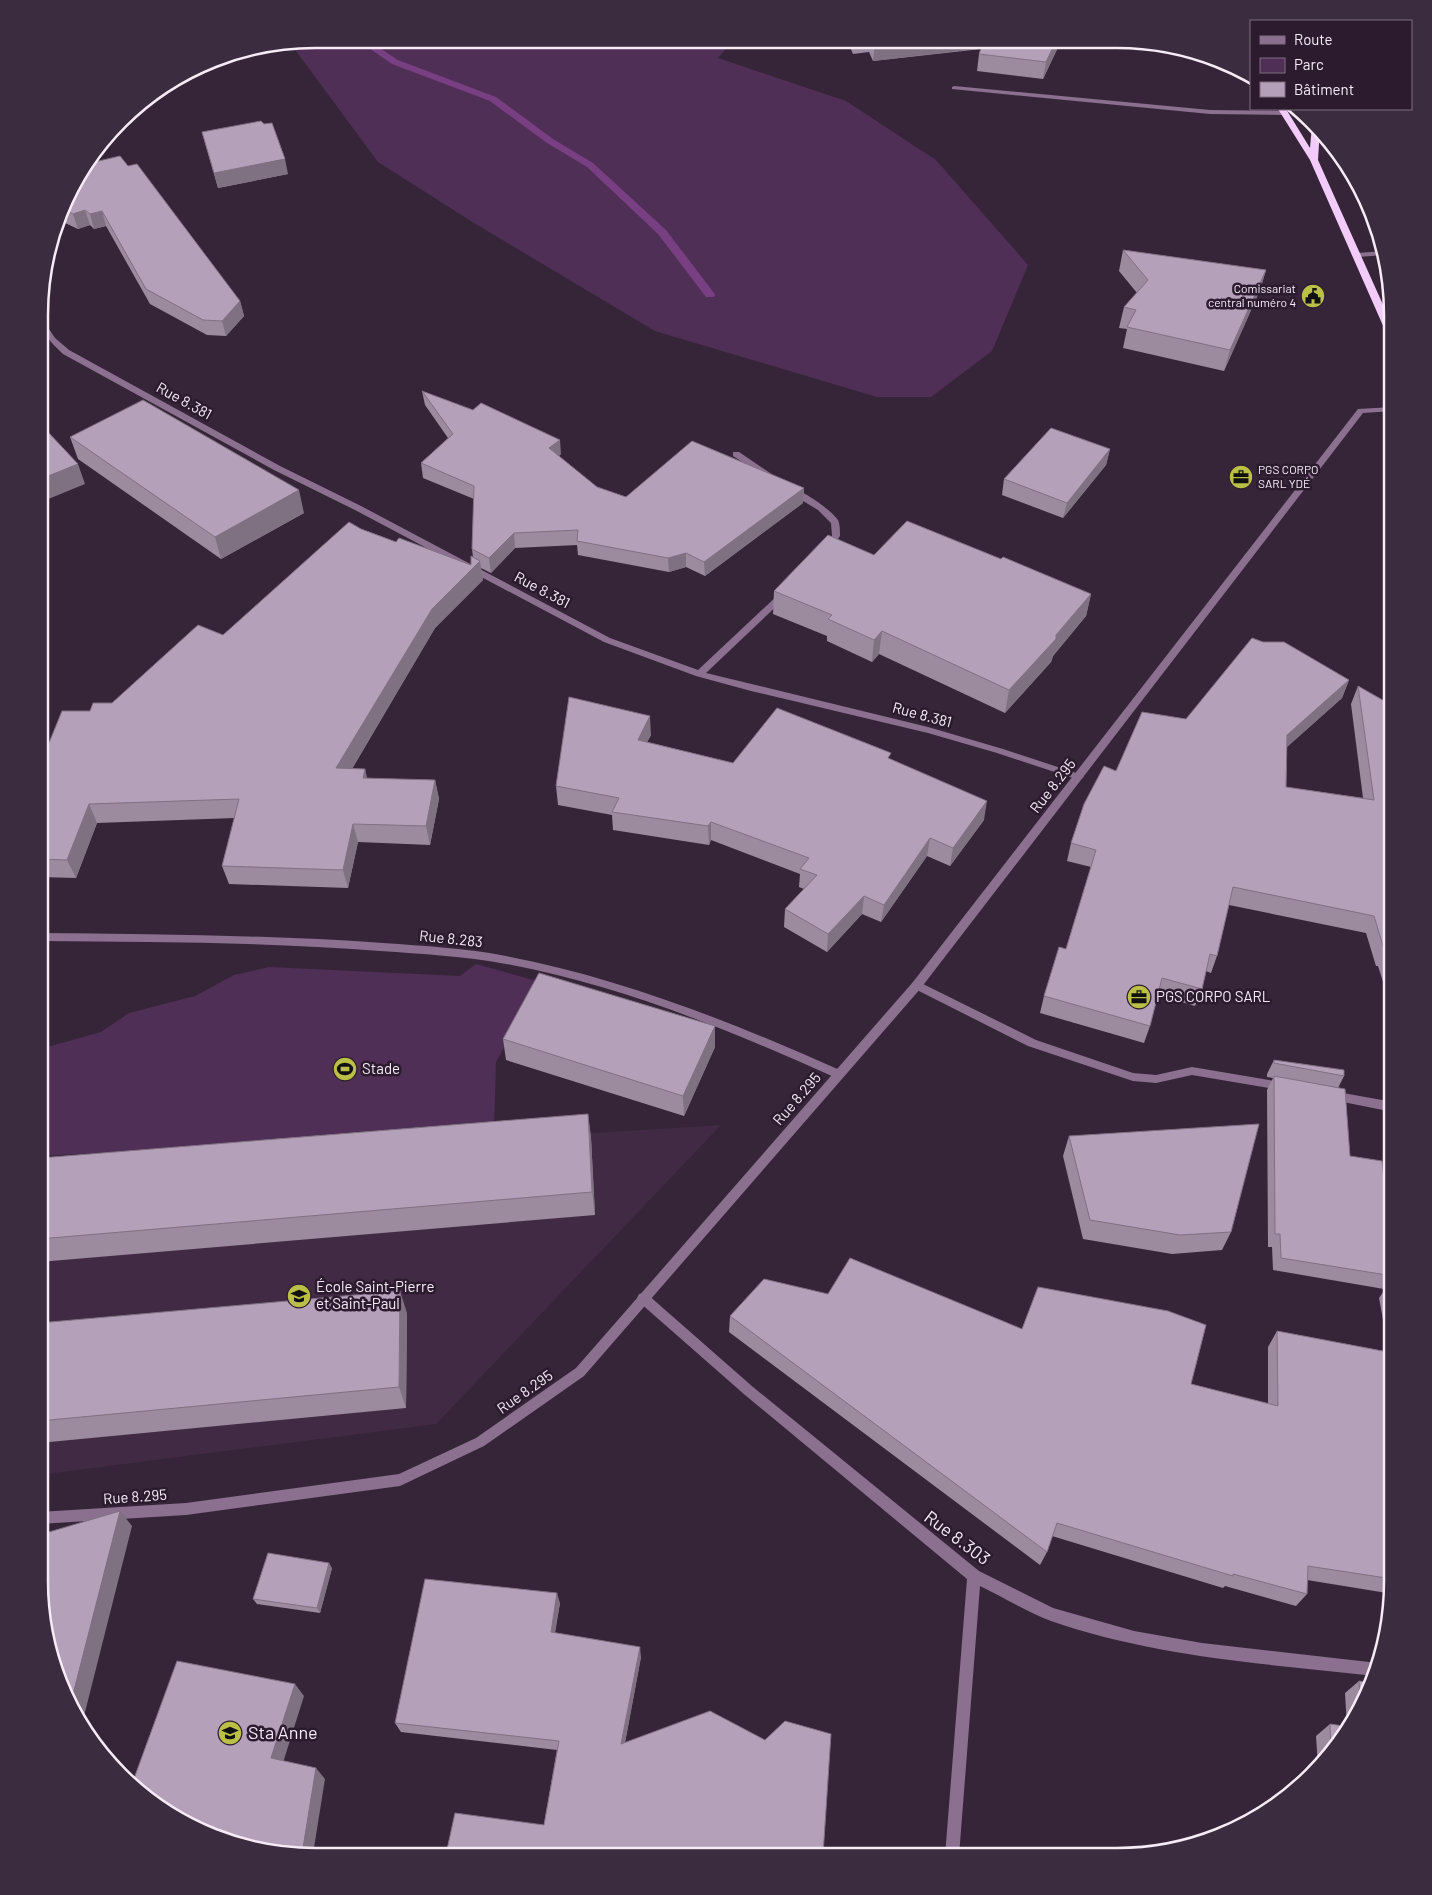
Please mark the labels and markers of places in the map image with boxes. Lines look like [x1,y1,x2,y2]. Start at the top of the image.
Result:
place label: Comissariat central numéro 4 [1208,281,1296,309]
public building icon: Comissariat central numéro 4 [1300,283,1326,309]
place label: PGS CORPO SARL YDÉ [1258,462,1319,490]
office icon: PGS CORPO SARL YDÉ [1228,464,1254,490]
office icon: PGS CORPO SARL [1126,984,1152,1010]
place label: PGS CORPO SARL [1156,987,1270,1005]
sports icon: Stade [332,1056,358,1082]
place label: Stade [362,1059,400,1077]
place label: École Saint-Pierre et Saint-Paul [316,1277,434,1312]
school or university icon: École Saint-Pierre et Saint-Paul [286,1283,312,1309]
school or university icon: Sta Anne [217,1720,243,1746]
place label: Sta Anne [248,1721,318,1743]

